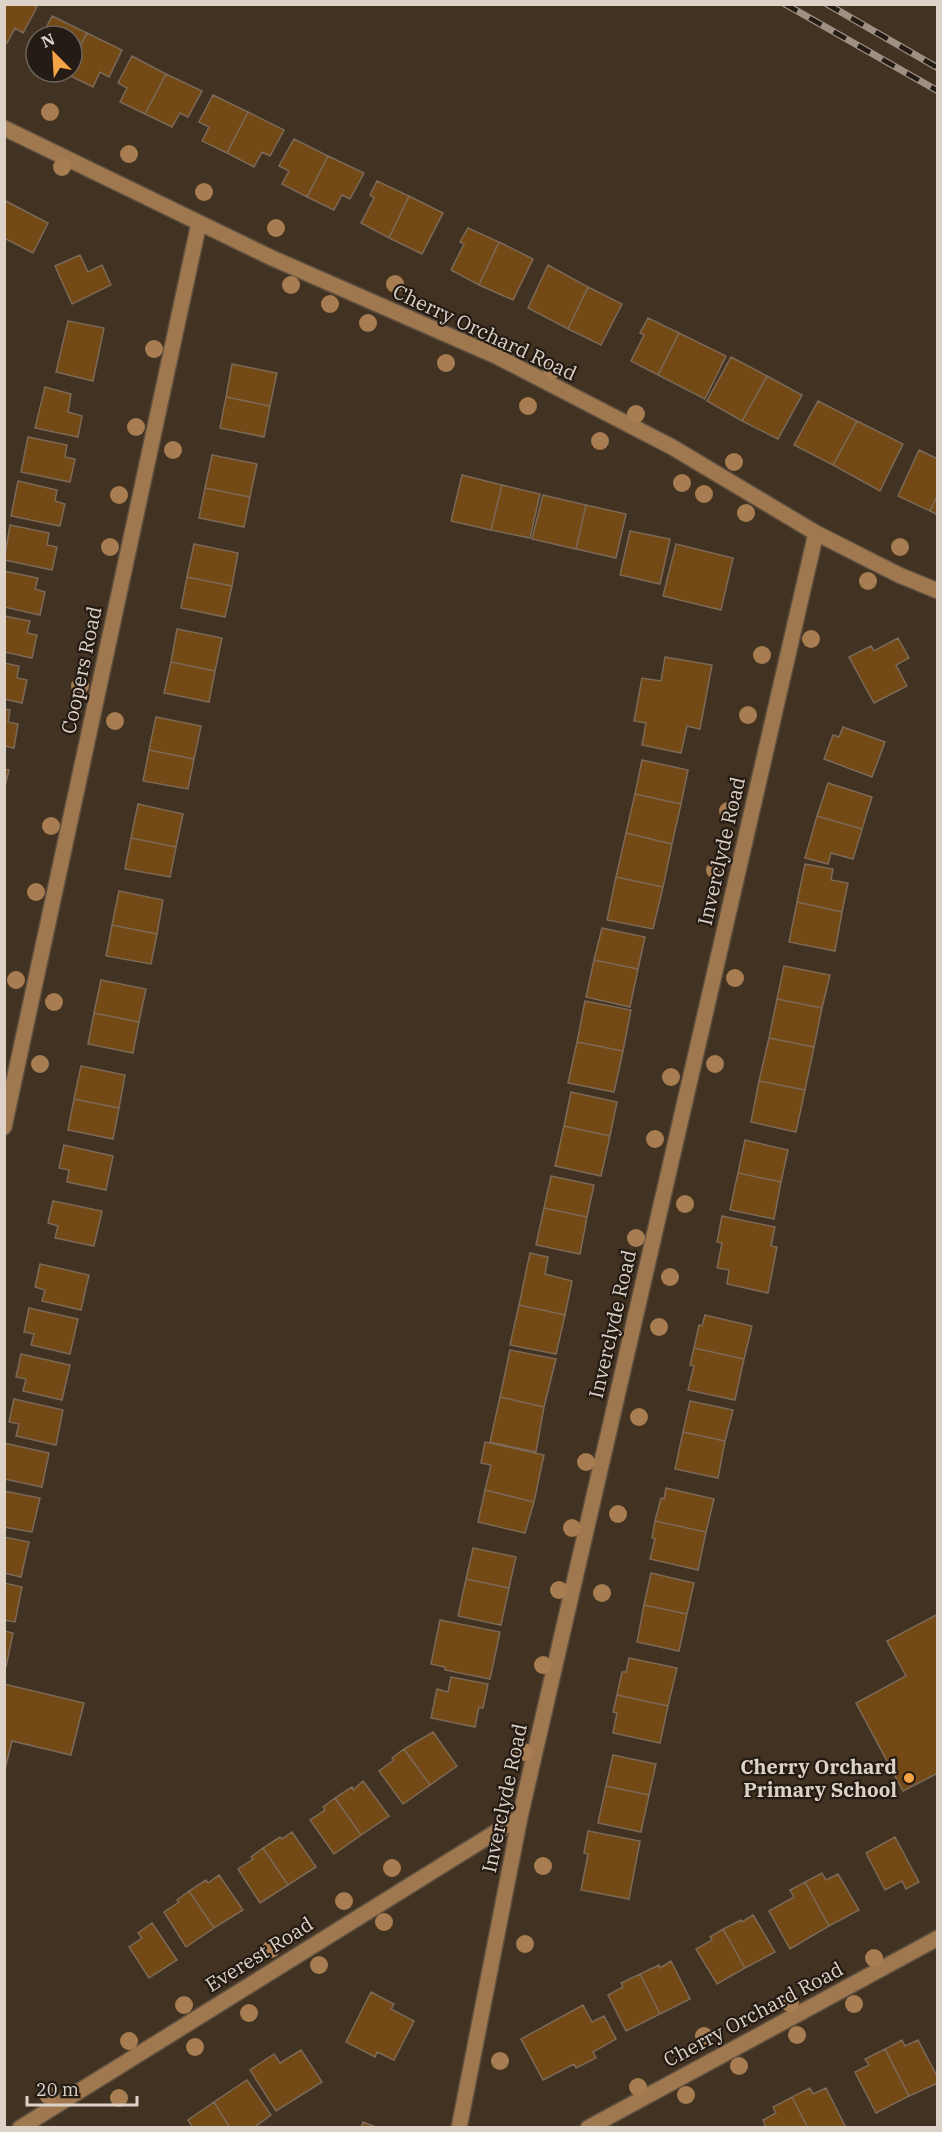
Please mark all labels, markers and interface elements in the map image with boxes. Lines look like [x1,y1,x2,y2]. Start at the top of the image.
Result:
north arrow [24,24,84,84]
text: N [38,29,58,52]
street label: Cherry Orchard Road [389,277,581,387]
street label: Coopers Road [54,604,108,736]
street label: Inverclyde Road [691,774,751,928]
street label: Inverclyde Road [582,1247,642,1401]
street label: Inverclyde Road [475,1721,533,1875]
place label: Cherry Orchard Primary School [740,1753,897,1803]
marker: Cherry Orchard Primary School [902,1771,916,1785]
street label: Everest Road [200,1910,318,1998]
street label: Cherry Orchard Road [658,1955,848,2073]
scale bar [27,2069,136,2107]
text: 20 m [36,2078,79,2101]

